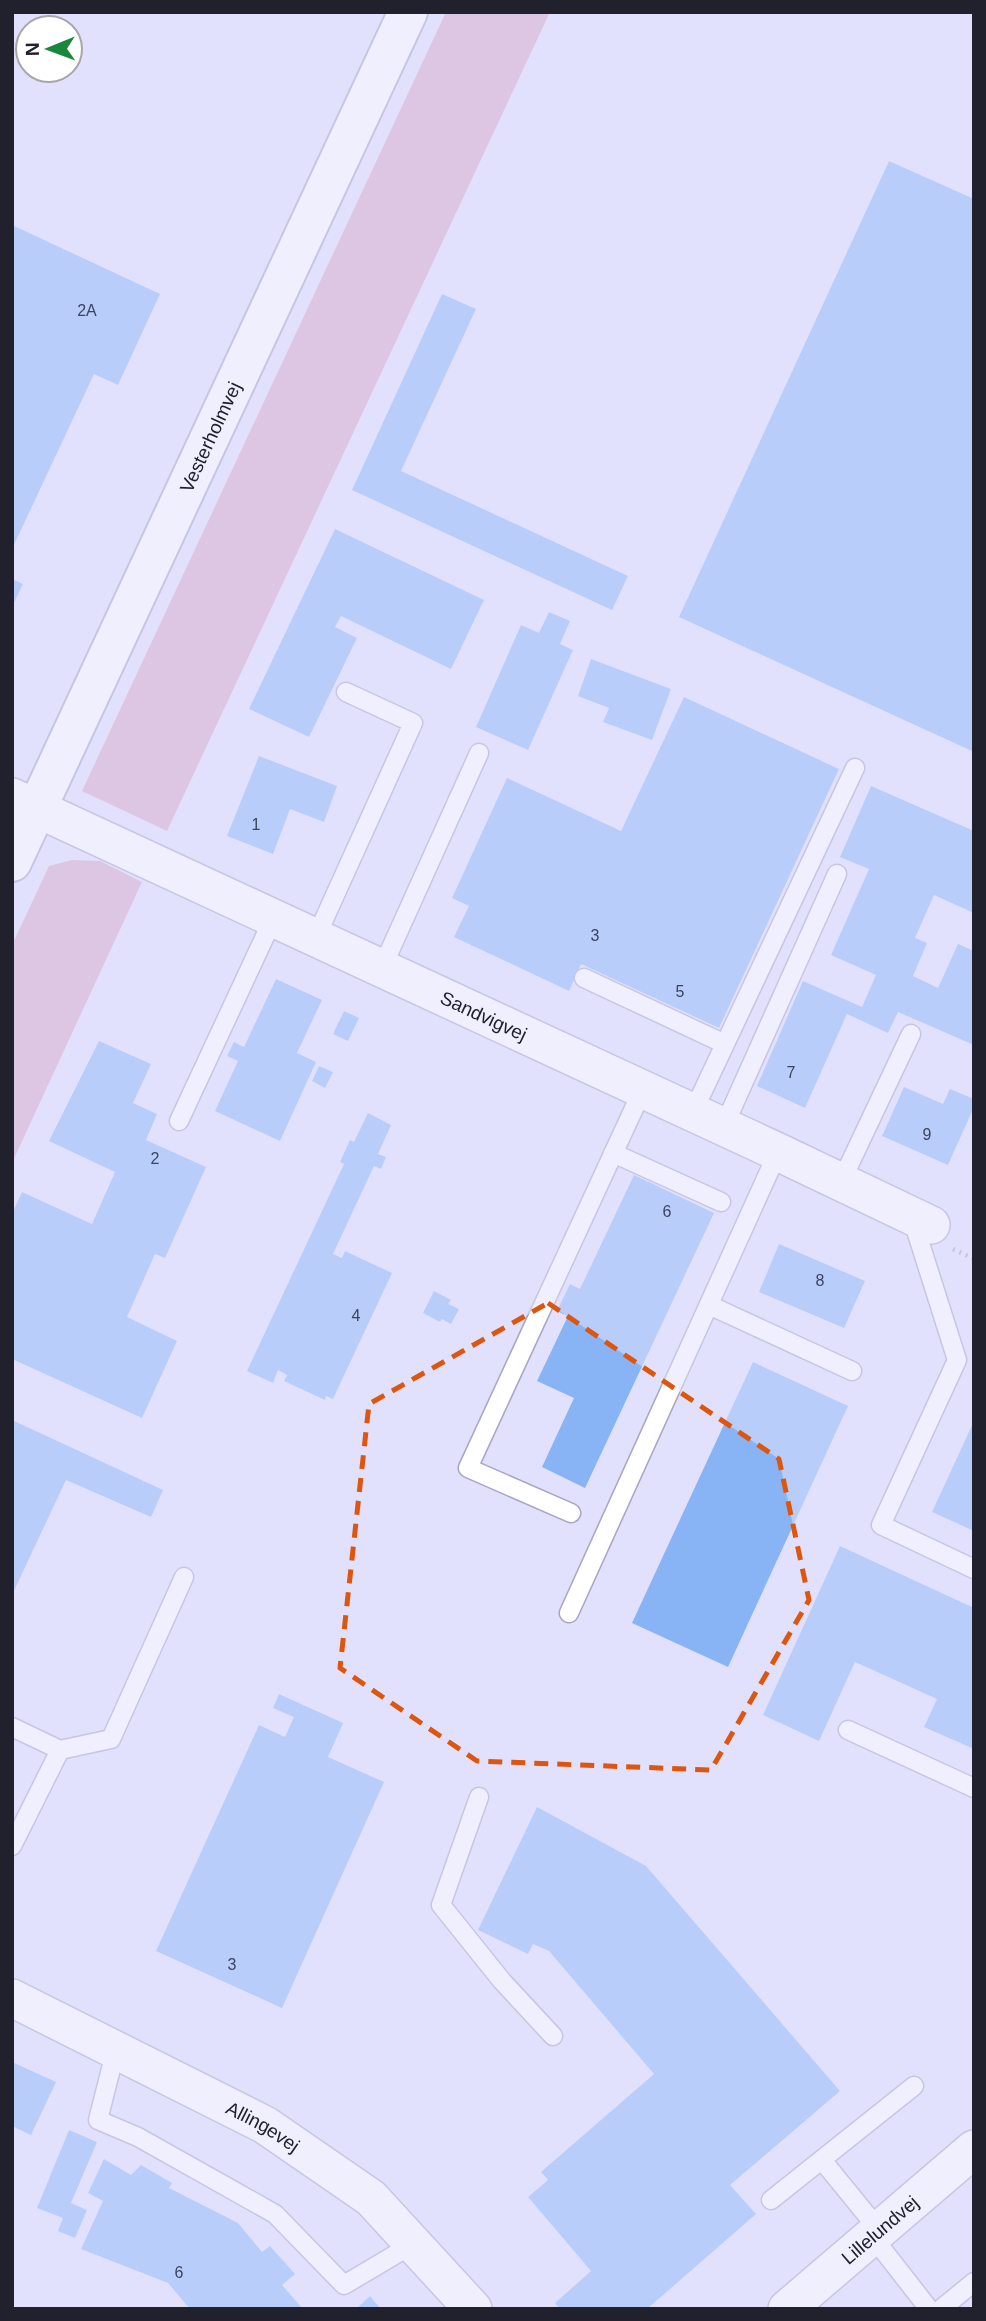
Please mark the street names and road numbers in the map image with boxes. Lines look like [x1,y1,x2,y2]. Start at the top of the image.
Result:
street label: Vesterholmvej [175,378,245,495]
street label: Sandvigvej [437,987,530,1045]
street label: Allingevej [223,2097,304,2156]
street label: Lillelundvej [837,2191,922,2268]

